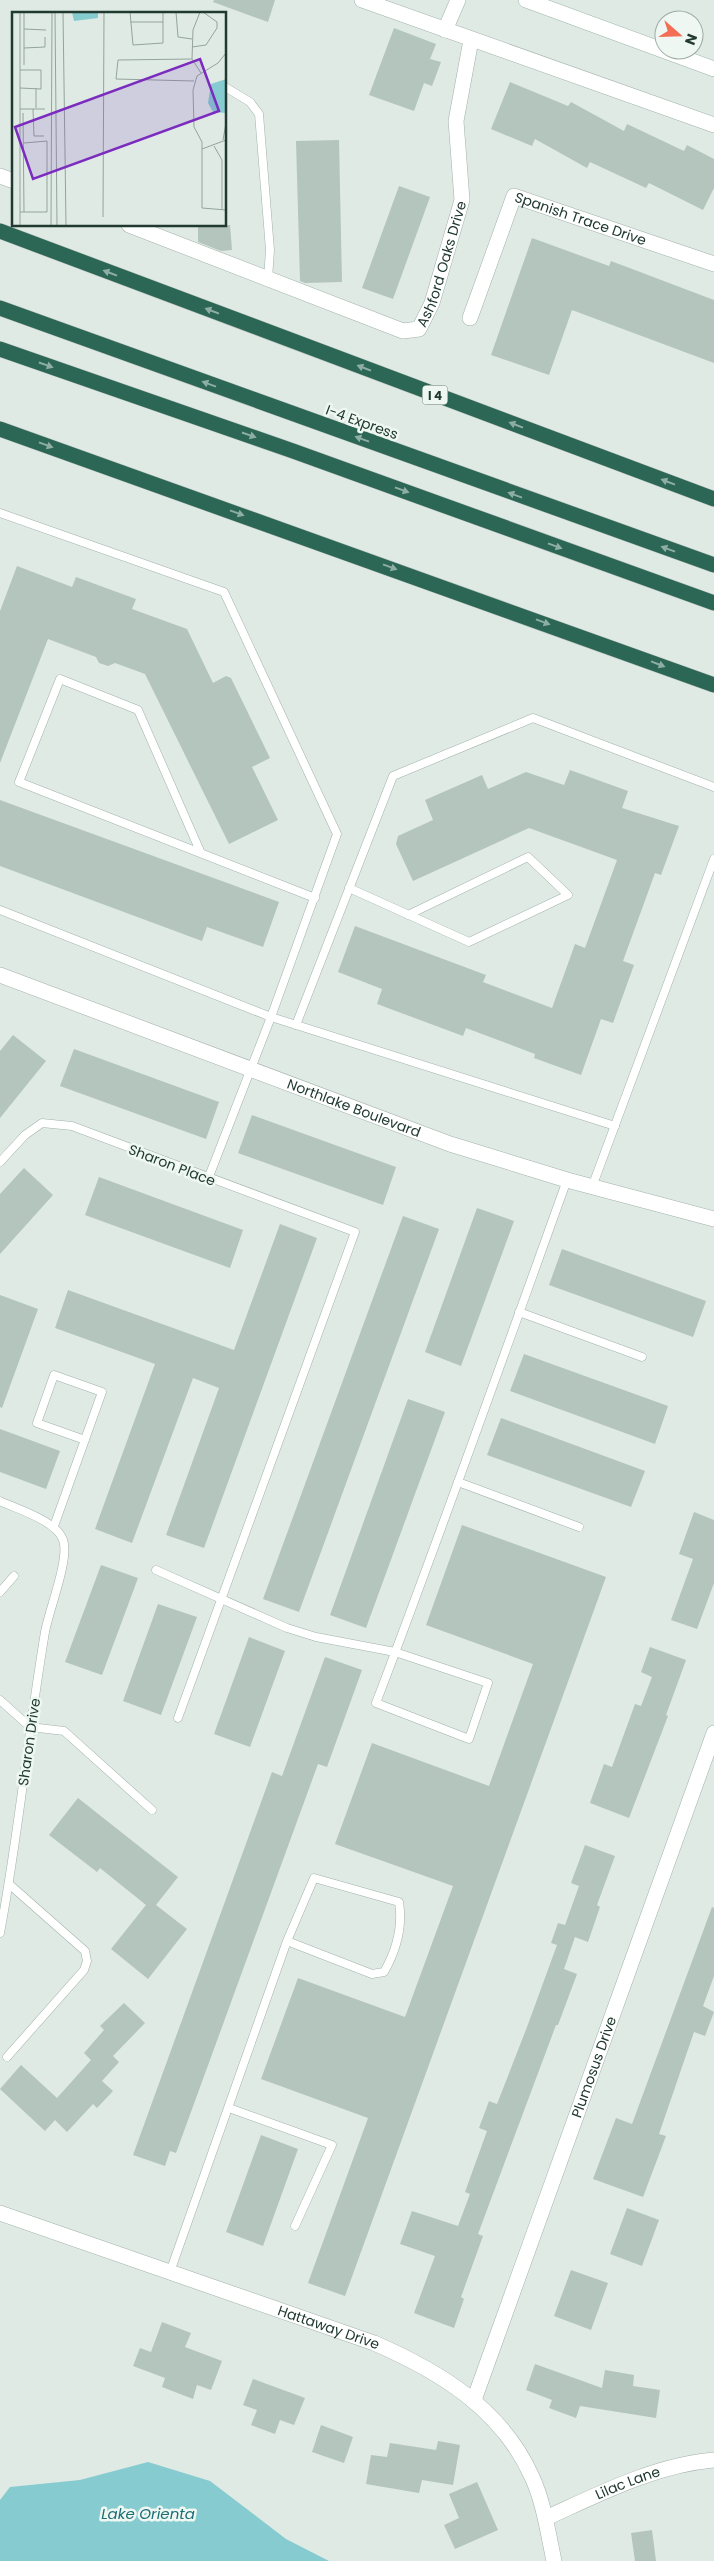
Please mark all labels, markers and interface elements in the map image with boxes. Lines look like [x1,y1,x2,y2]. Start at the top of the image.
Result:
north arrow [654,10,704,60]
inset map [12,12,226,226]
text: N [680,31,702,48]
street label: Spanish Trace Drive [512,187,649,250]
street label: Ashford Oaks Drive [412,198,471,331]
one-way arrow [102,269,117,277]
one-way arrow [204,307,219,315]
one-way arrow [39,361,54,369]
one-way arrow [356,364,371,372]
one-way arrow [202,380,217,387]
road number: I 4 [422,386,448,404]
street label: I-4 Express [323,400,401,444]
one-way arrow [508,421,523,429]
one-way arrow [242,431,257,439]
one-way arrow [354,435,369,443]
one-way arrow [39,441,54,449]
one-way arrow [661,478,676,485]
one-way arrow [395,486,410,494]
one-way arrow [507,491,522,499]
one-way arrow [230,509,245,517]
one-way arrow [547,543,562,550]
one-way arrow [660,545,675,553]
one-way arrow [383,564,398,572]
one-way arrow [536,619,551,626]
one-way arrow [651,661,666,668]
street label: Northlake Boulevard [284,1074,424,1142]
street label: Sharon Place [126,1139,219,1191]
street label: Sharon Drive [13,1696,45,1787]
street label: Plumosus Drive [566,2013,621,2120]
street label: Hattaway Drive [275,2300,383,2354]
street label: Lilac Lane [592,2461,663,2504]
water label: Lake Orienta [101,2503,195,2524]

